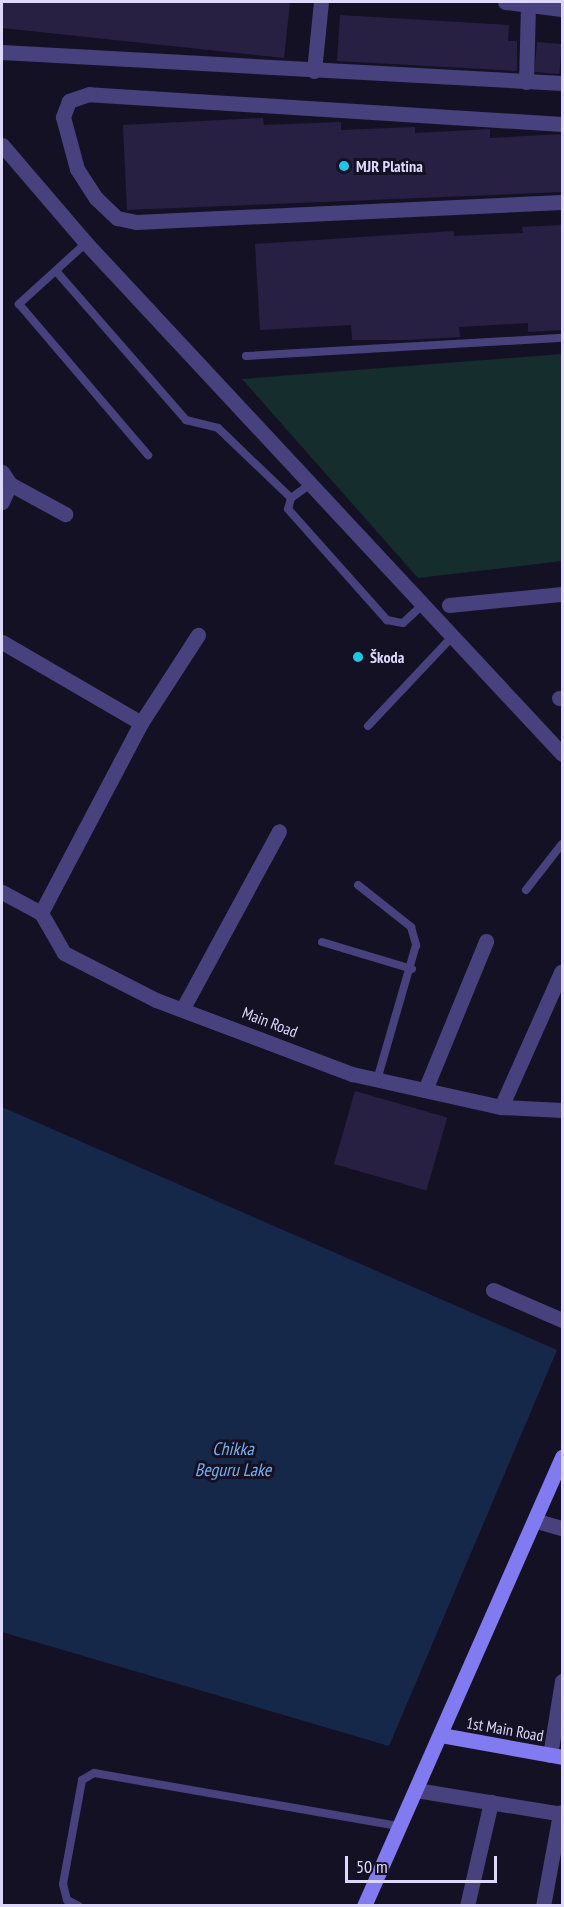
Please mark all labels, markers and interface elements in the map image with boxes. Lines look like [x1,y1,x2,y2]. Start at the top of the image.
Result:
place label: MJR Platina [356,156,423,176]
marker: MJR Platina [337,159,351,173]
place label: Škoda [370,647,404,667]
marker: Škoda [351,650,365,664]
street label: Main Road [240,1003,300,1041]
water label: Chikka Beguru Lake [195,1439,271,1482]
street label: 1st Main Road [465,1713,545,1745]
scale bar [348,1844,500,1882]
text: 50 m [356,1855,388,1878]

